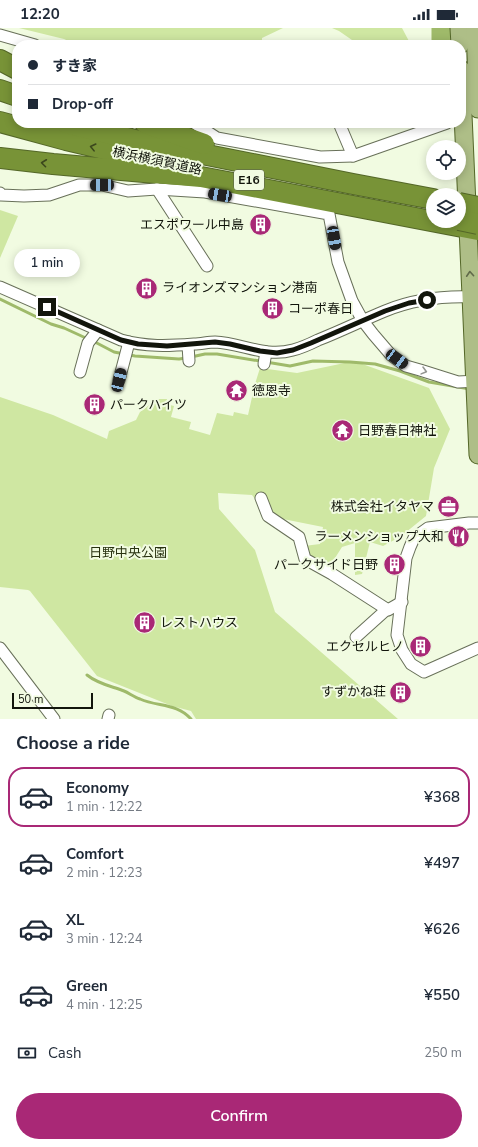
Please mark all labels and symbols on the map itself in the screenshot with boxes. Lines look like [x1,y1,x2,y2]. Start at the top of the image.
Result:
one-way arrow [90,143,96,151]
street label: 横浜横須賀道路 [111,143,203,179]
one-way arrow [41,159,47,168]
road number: E16 [234,170,264,190]
car [90,179,114,191]
car [207,187,233,203]
building icon: エスポワール中島 [247,212,273,238]
place label: エスポワール中島 [140,216,244,234]
car [326,225,342,251]
callout: 1 min [14,249,80,277]
one-way arrow [466,271,474,277]
building icon: ライオンズマンション港南 [134,275,160,301]
place label: ライオンズマンション港南 [162,279,318,297]
route start [418,291,436,309]
building icon: コーポ春日 [259,296,285,322]
route end [38,298,56,316]
place label: コーポ春日 [288,300,353,318]
car [384,347,410,371]
one-way arrow [420,366,427,375]
car [110,367,128,393]
temple icon: 徳恩寺 [223,378,249,404]
place label: 徳恩寺 [252,382,291,400]
building icon: パークハイツ [82,392,108,418]
place label: パークハイツ [110,396,187,414]
temple icon: 日野春日神社 [329,418,355,444]
place label: 日野春日神社 [358,422,436,440]
office icon: 株式会社イタヤマ [436,494,462,520]
place label: 株式会社イタヤマ [331,498,434,516]
restaurant icon: ラーメンショップ大和 [446,524,472,550]
place label: ラーメンショップ大和 [315,528,444,546]
park label: 日野中央公園 [89,544,167,562]
building icon: パークサイド日野 [381,552,407,578]
place label: パークサイド日野 [274,556,378,574]
building icon: レストハウス [131,610,157,636]
place label: レストハウス [160,614,238,632]
building icon: エクセルヒノ [407,634,433,660]
place label: エクセルヒノ [326,638,404,656]
building icon: すずかね荘 [388,679,414,705]
place label: すずかね荘 [321,683,386,701]
scale bar [12,691,93,710]

